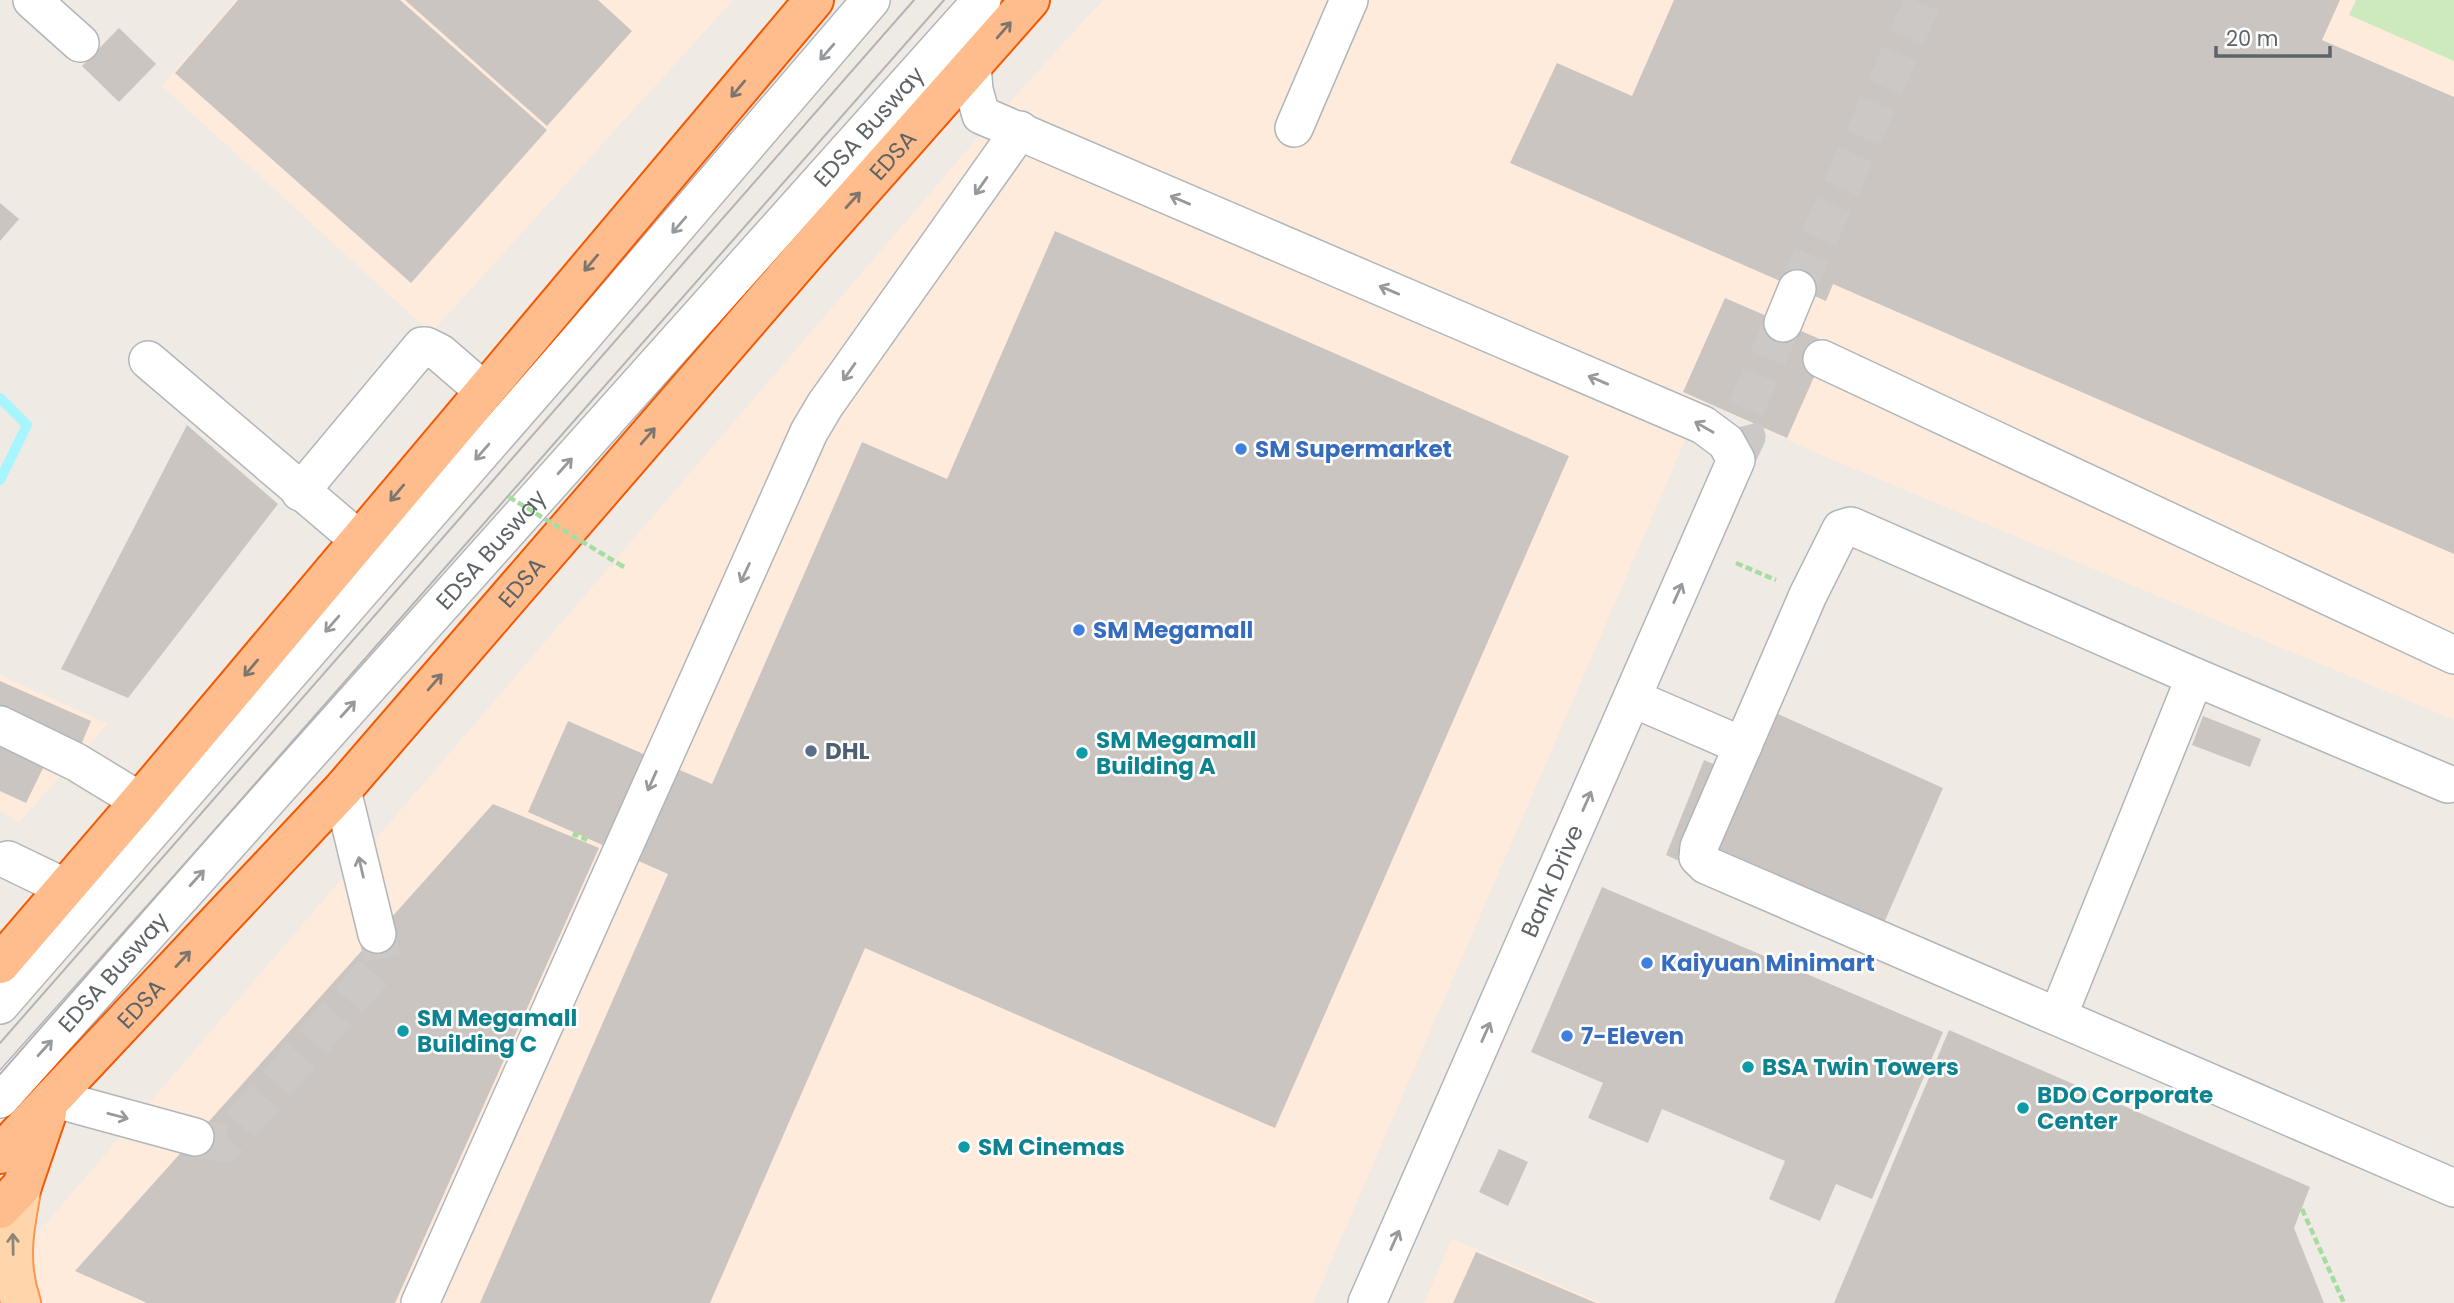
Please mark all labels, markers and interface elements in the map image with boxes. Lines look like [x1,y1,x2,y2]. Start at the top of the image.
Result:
scale bar [2216,14,2330,58]
one-way arrow [996,21,1012,39]
text: 20 m [2226,24,2279,53]
one-way arrow [819,43,835,61]
street label: EDSA Busway [807,62,929,192]
one-way arrow [730,80,746,98]
street label: EDSA [864,125,922,185]
one-way arrow [973,176,988,195]
one-way arrow [845,191,861,209]
one-way arrow [1170,193,1192,206]
one-way arrow [671,215,687,233]
one-way arrow [583,254,599,272]
one-way arrow [1379,283,1401,296]
one-way arrow [841,362,856,381]
one-way arrow [1588,373,1610,386]
one-way arrow [1694,420,1714,434]
one-way arrow [640,427,656,445]
place label: SM Supermarket [1255,433,1452,465]
marker: SM Supermarket [1233,441,1249,457]
one-way arrow [474,443,490,461]
one-way arrow [557,457,573,475]
one-way arrow [389,484,405,502]
street label: EDSA Busway [429,484,551,614]
street label: EDSA [492,552,550,614]
one-way arrow [737,562,751,583]
one-way arrow [1672,582,1685,604]
place label: SM Megamall [1093,614,1253,646]
one-way arrow [324,615,340,633]
marker: SM Megamall [1071,622,1087,638]
one-way arrow [243,658,259,676]
one-way arrow [427,674,443,692]
one-way arrow [340,700,356,718]
place label: SM Megamall Building A [1096,724,1256,782]
place label: DHL [825,735,870,767]
marker: DHL [803,743,819,759]
marker: SM Megamall Building A [1074,745,1090,761]
one-way arrow [645,770,658,791]
one-way arrow [1581,791,1594,812]
street label: Bank Drive [1513,820,1591,942]
one-way arrow [354,856,367,879]
one-way arrow [189,870,205,888]
street label: EDSA Busway [52,907,174,1037]
place label: Kaiyuan Minimart [1661,947,1875,979]
one-way arrow [174,951,191,968]
marker: Kaiyuan Minimart [1639,955,1655,971]
street label: EDSA [111,973,171,1033]
place label: SM Megamall Building C [417,1002,577,1060]
place label: 7-Eleven [1581,1020,1684,1052]
one-way arrow [1480,1022,1493,1043]
marker: SM Megamall Building C [395,1023,411,1039]
marker: 7-Eleven [1559,1028,1575,1044]
one-way arrow [37,1040,54,1057]
place label: BSA Twin Towers [1762,1051,1959,1083]
marker: BSA Twin Towers [1740,1059,1756,1075]
place label: BDO Corporate Center [2037,1079,2213,1137]
marker: BDO Corporate Center [2015,1100,2031,1116]
one-way arrow [106,1110,129,1123]
place label: SM Cinemas [978,1131,1125,1163]
marker: SM Cinemas [956,1139,972,1155]
one-way arrow [1389,1230,1402,1252]
one-way arrow [6,1233,20,1256]

